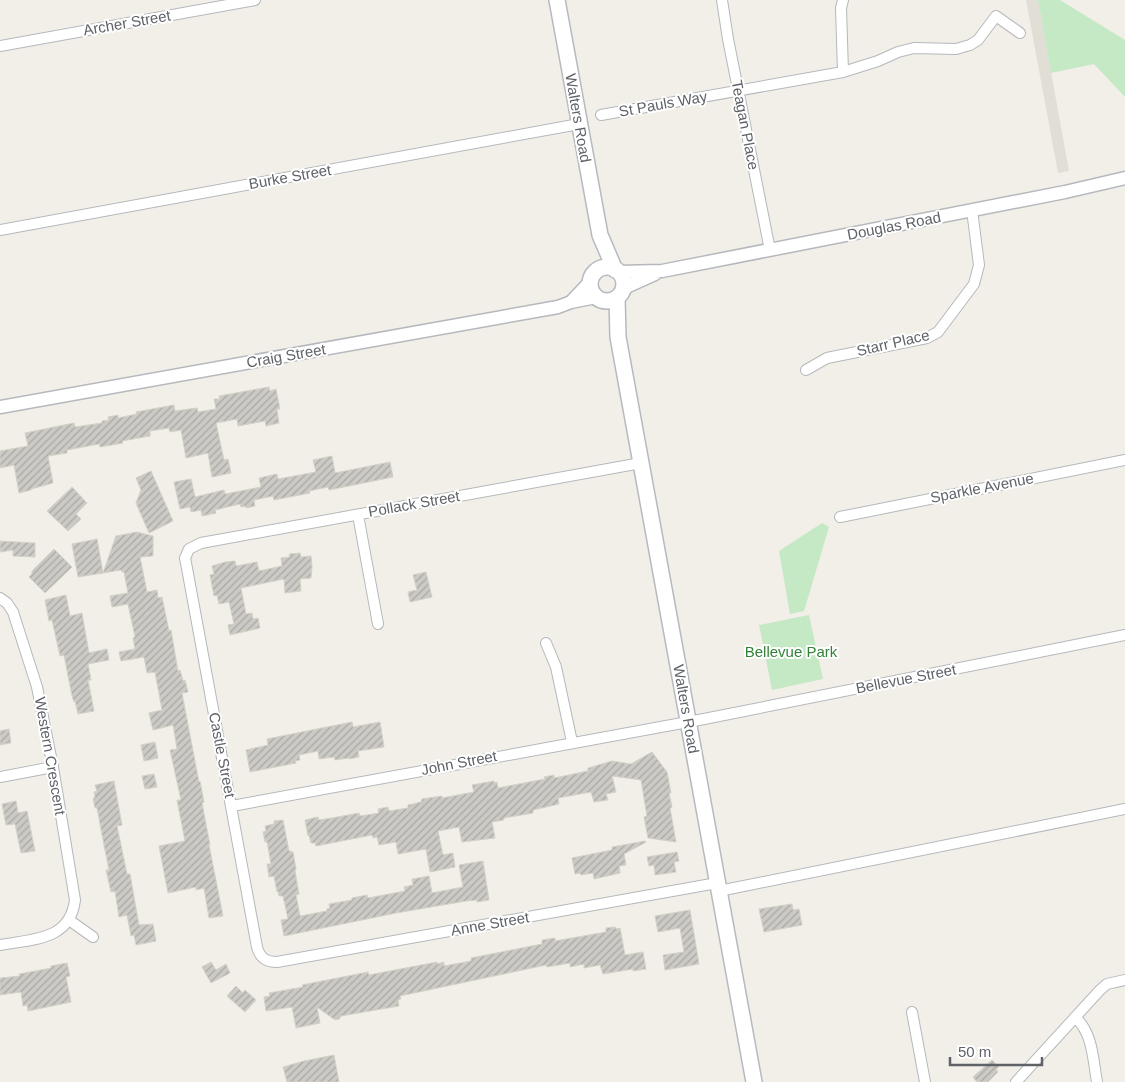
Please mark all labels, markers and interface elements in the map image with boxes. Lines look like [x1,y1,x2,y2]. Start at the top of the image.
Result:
street label: Archer Street [82,6,173,39]
street label: Walters Road [562,72,595,164]
street label: Teagan Place [728,79,763,171]
street label: St Pauls Way [617,87,709,120]
street label: Burke Street [247,161,333,192]
street label: Douglas Road [846,208,942,243]
street label: Starr Place [855,326,931,359]
street label: Craig Street [245,340,328,371]
street label: Sparkle Avenue [929,469,1035,506]
street label: Pollack Street [367,487,462,520]
park label: Bellevue Park [745,643,838,660]
street label: Bellevue Street [854,660,958,697]
street label: Walters Road [670,663,703,755]
street label: Western Crescent [32,695,69,817]
street label: Castle Street [206,711,239,800]
street label: John Street [420,747,499,778]
street label: Anne Street [449,908,531,939]
scale bar [950,1034,1042,1066]
text: 50 m [958,1043,991,1060]

